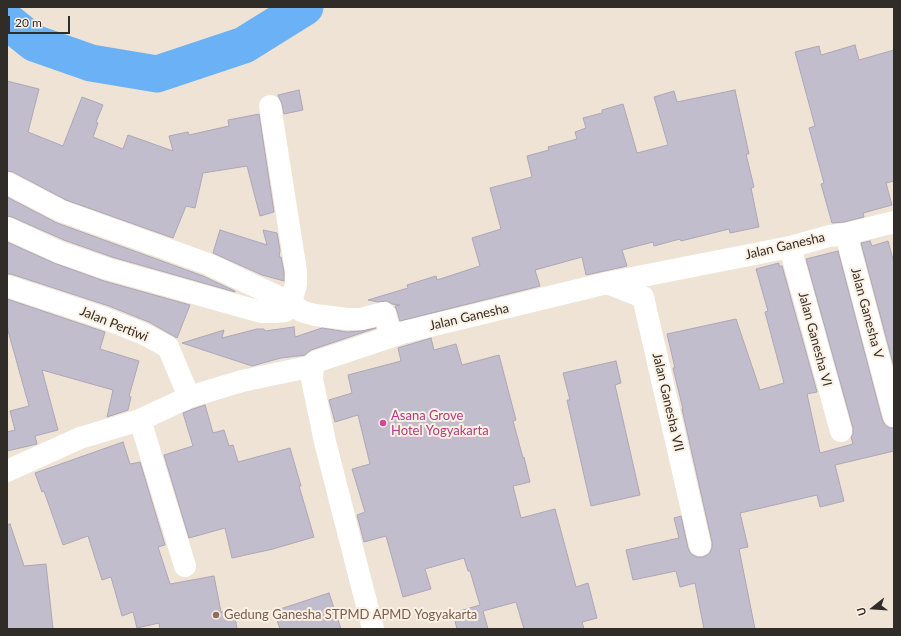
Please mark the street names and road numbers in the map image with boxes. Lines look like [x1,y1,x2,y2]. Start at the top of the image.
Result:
street label: Jalan Ganesha [744,229,826,263]
street label: Jalan Ganesha V [847,266,887,360]
street label: Jalan Ganesha VI [795,290,835,388]
street label: Jalan Ganesha [428,300,510,334]
street label: Jalan Pertiwi [78,303,150,345]
street label: Jalan Ganesha VII [649,351,687,453]

